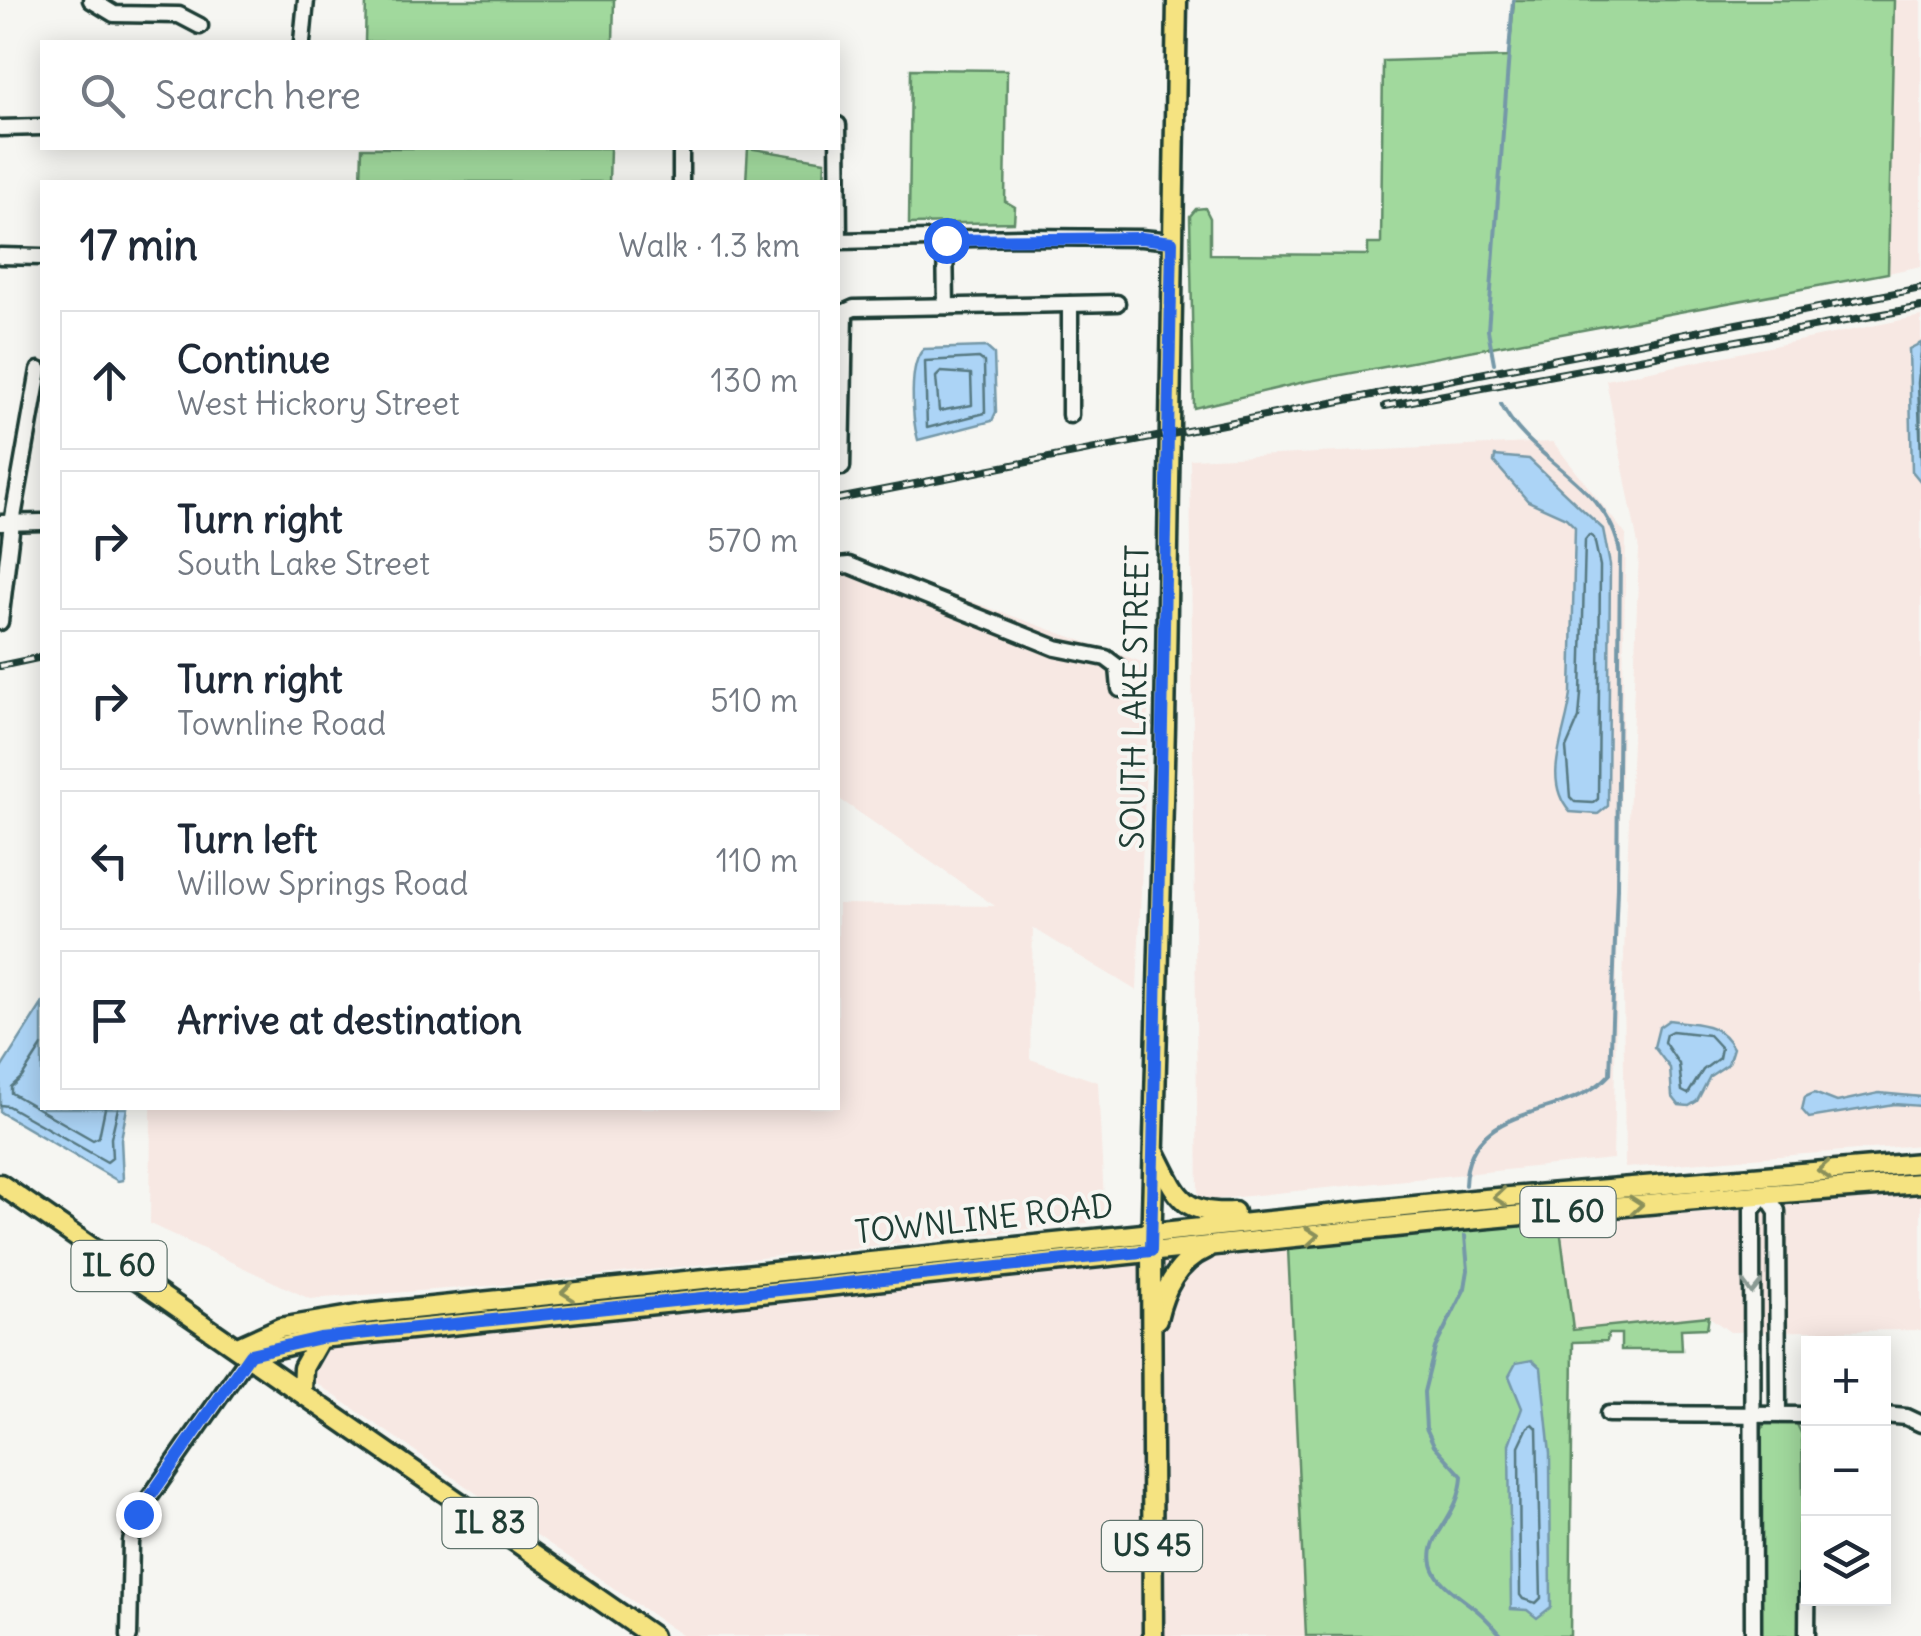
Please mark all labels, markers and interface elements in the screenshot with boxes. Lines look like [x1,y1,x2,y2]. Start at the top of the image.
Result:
search box [40,40,840,150]
icon: search [75,68,130,123]
text: Search here [155,72,361,119]
route start [924,218,970,264]
text: 17 min [80,219,198,271]
text: Walk · 1.3 km [618,225,800,266]
text: Continue [177,336,330,383]
icon: ahead [82,353,137,408]
text: 130 m [710,360,798,401]
text: West Hickory Street [177,383,460,424]
text: Turn right [177,496,343,543]
icon: right [82,513,137,568]
text: 570 m [707,520,798,561]
text: South Lake Street [177,543,430,584]
street label: SOUTH LAKE STREET [1111,544,1158,850]
text: Turn right [177,656,343,703]
icon: right [82,673,137,728]
text: 510 m [710,680,798,721]
text: Townline Road [177,703,386,744]
text: Turn left [177,816,317,863]
icon: left [82,833,137,888]
text: 110 m [716,840,798,881]
text: Willow Springs Road [177,863,468,904]
icon: arrive [82,993,137,1048]
text: Arrive at destination [177,997,522,1044]
one-way arrow [1815,1159,1831,1180]
street label: TOWNLINE ROAD [853,1185,1115,1252]
one-way arrow [1491,1186,1507,1208]
road number: IL 60 [1520,1187,1616,1237]
one-way arrow [1628,1195,1644,1217]
one-way arrow [1305,1225,1321,1247]
road number: IL 60 [72,1241,166,1291]
one-way arrow [1741,1279,1762,1295]
one-way arrow [559,1281,575,1302]
map controls [1801,1336,1891,1606]
button: + [1801,1336,1891,1426]
button: − [1801,1426,1891,1516]
route end [116,1492,162,1538]
road number: IL 83 [442,1498,538,1548]
button: layers [1801,1516,1891,1606]
road number: US 45 [1102,1521,1202,1571]

